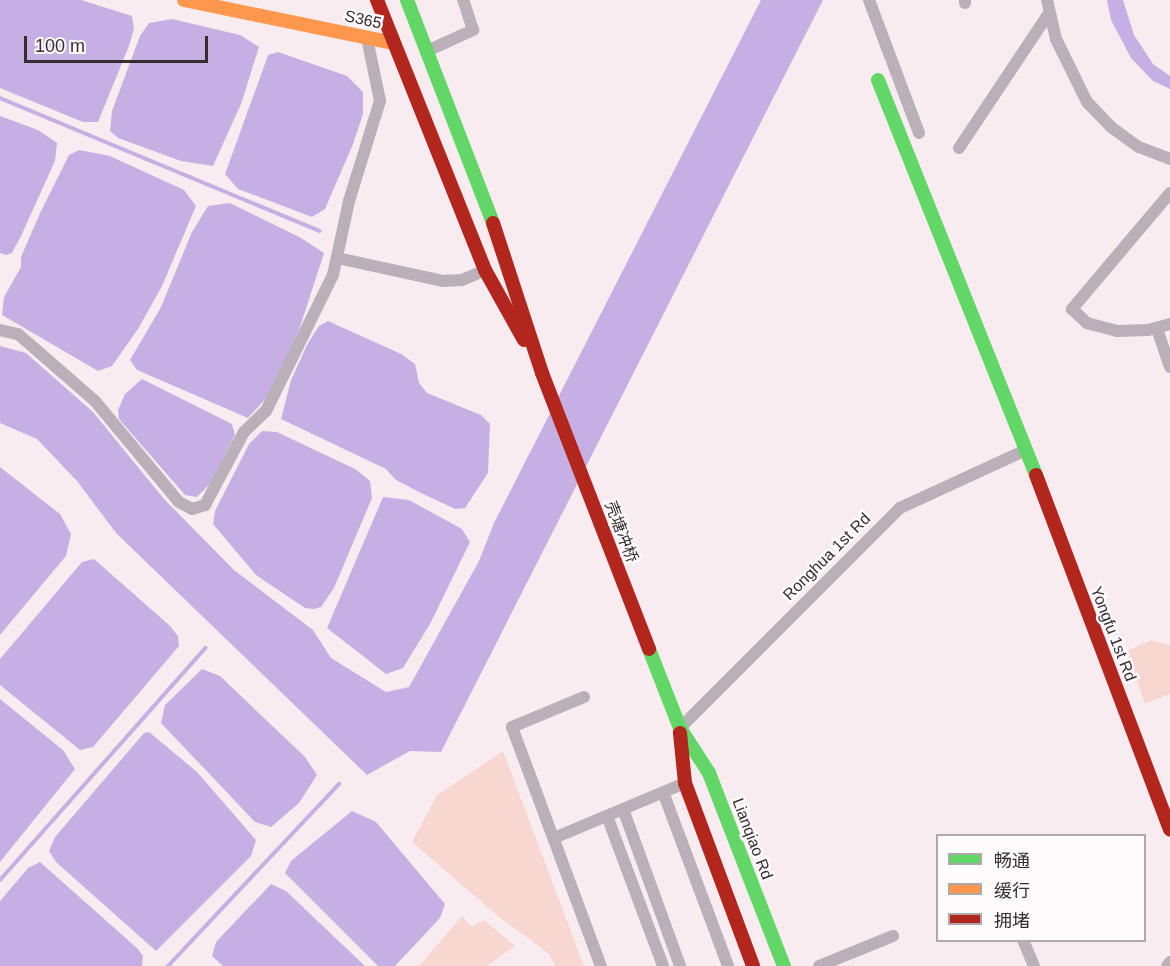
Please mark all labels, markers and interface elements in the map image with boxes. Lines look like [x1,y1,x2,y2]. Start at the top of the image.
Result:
street label: S365 [343,7,383,33]
scale bar [27,24,212,62]
text: 100 m [35,36,85,56]
street label: 壳塘冲桥 [601,499,641,565]
street label: Ronghua 1st Rd [779,509,875,605]
street label: Yongfu 1st Rd [1086,584,1140,684]
street label: Lianqiao Rd [728,796,776,882]
legend [936,834,1146,942]
text: 畅通 [994,851,1030,871]
text: 缓行 [994,881,1030,901]
text: 拥堵 [994,911,1030,931]

